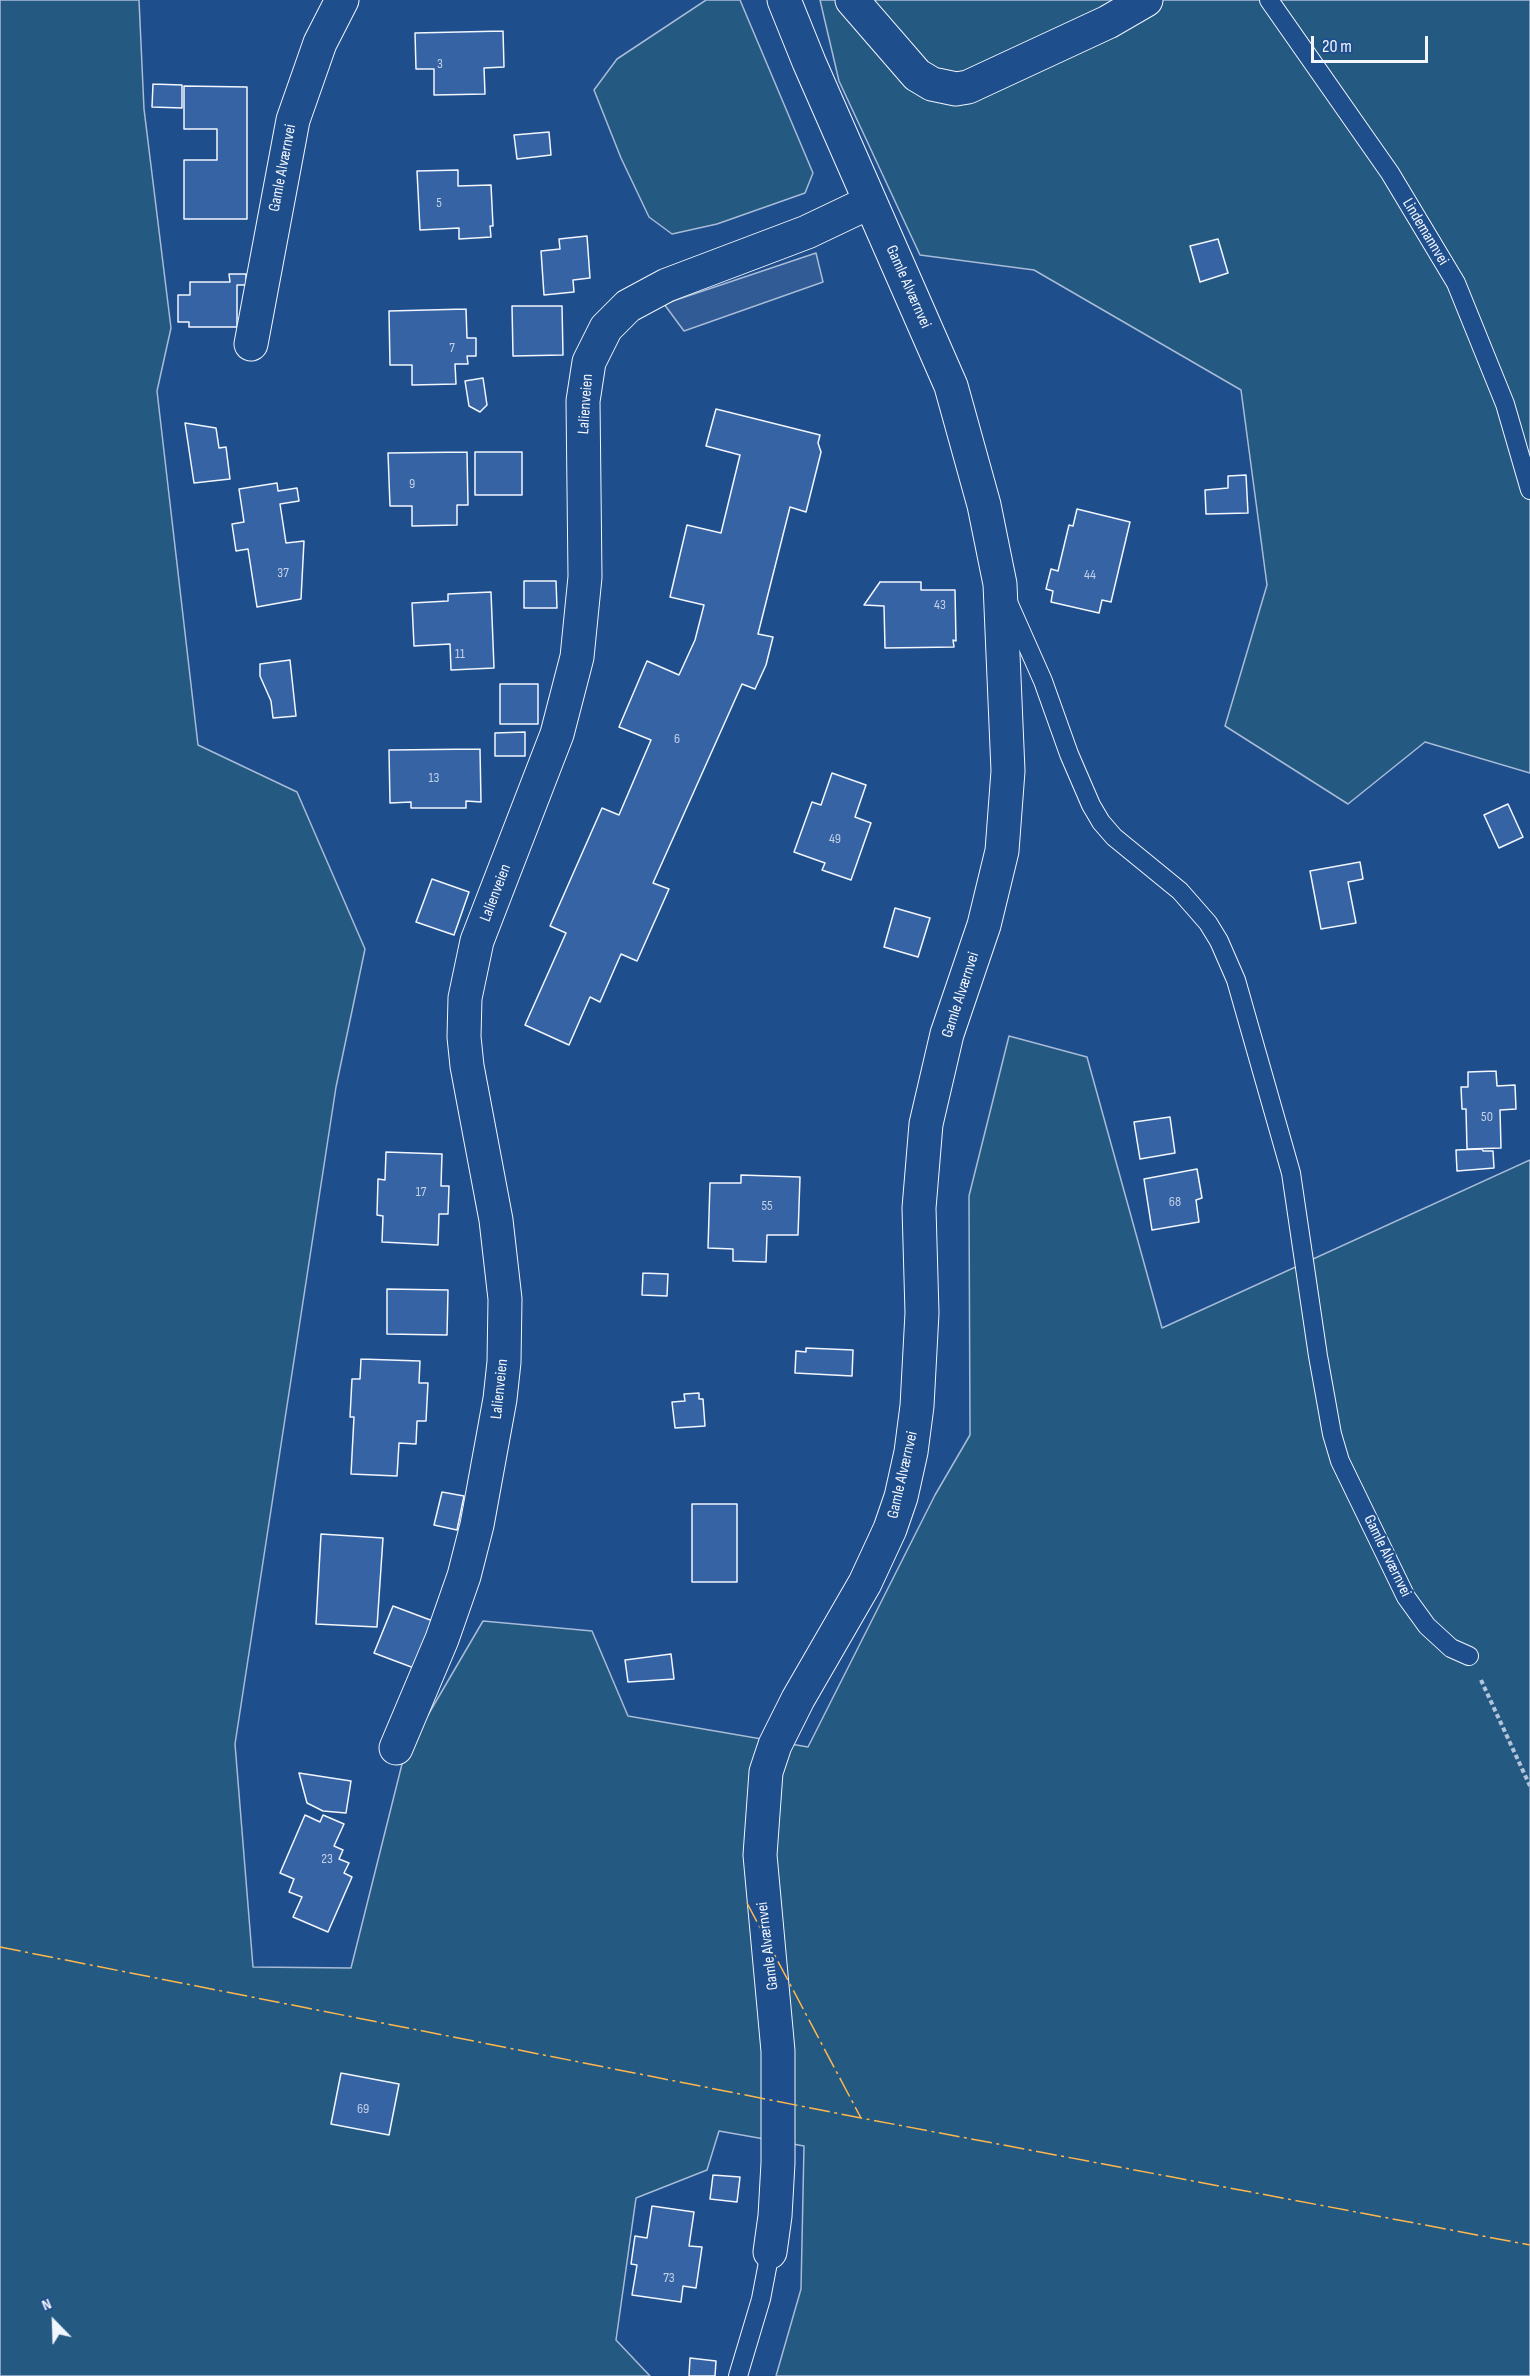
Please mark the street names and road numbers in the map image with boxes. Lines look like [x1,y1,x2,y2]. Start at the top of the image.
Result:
street label: Gamle Alværnvei [265,123,301,213]
street label: Lindemannvei [1398,195,1452,269]
street label: Gamle Alværnvei [881,243,935,331]
street label: Lalienveien [574,373,598,435]
street label: Lalienveien [476,861,516,925]
street label: Gamle Alværnvei [938,950,984,1040]
street label: Lalienveien [487,1358,513,1420]
street label: Gamle Alværnvei [884,1430,922,1520]
street label: Gamle Alværnvei [1359,1512,1415,1600]
street label: Gamle Alværnvei [753,1901,783,1991]

